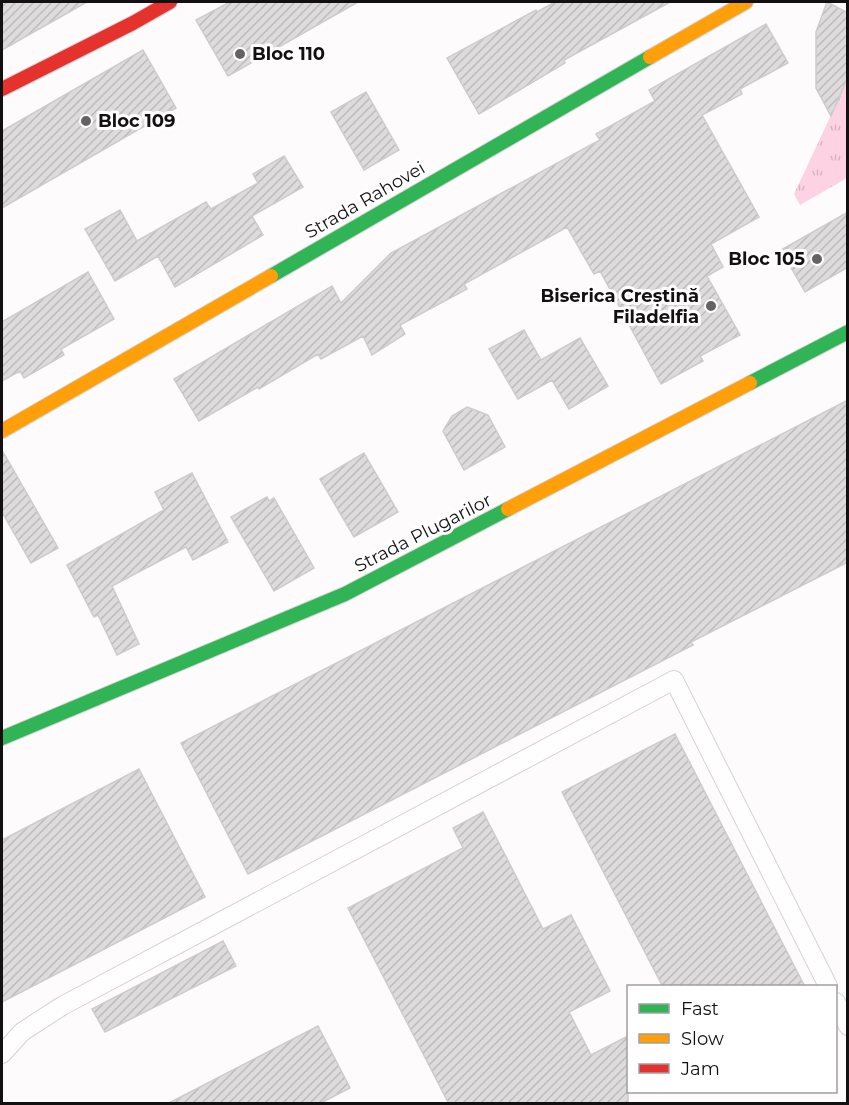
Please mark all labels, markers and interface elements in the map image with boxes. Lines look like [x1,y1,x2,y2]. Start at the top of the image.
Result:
place label: Bloc 110 [252,43,325,65]
marker: Bloc 110 [233,47,247,61]
place label: Bloc 109 [98,110,175,132]
marker: Bloc 109 [79,114,93,128]
street label: Strada Rahovei [301,157,429,243]
place label: Bloc 105 [728,248,805,270]
marker: Bloc 105 [810,252,824,266]
place label: Biserica Creștină Filadelfia [541,285,699,328]
marker: Biserica Creștină Filadelfia [704,299,718,313]
street label: Strada Plugarilor [351,489,495,577]
legend [627,985,837,1093]
text: Fast [681,998,719,1020]
text: Slow [681,1028,724,1050]
text: Jam [680,1058,720,1080]

